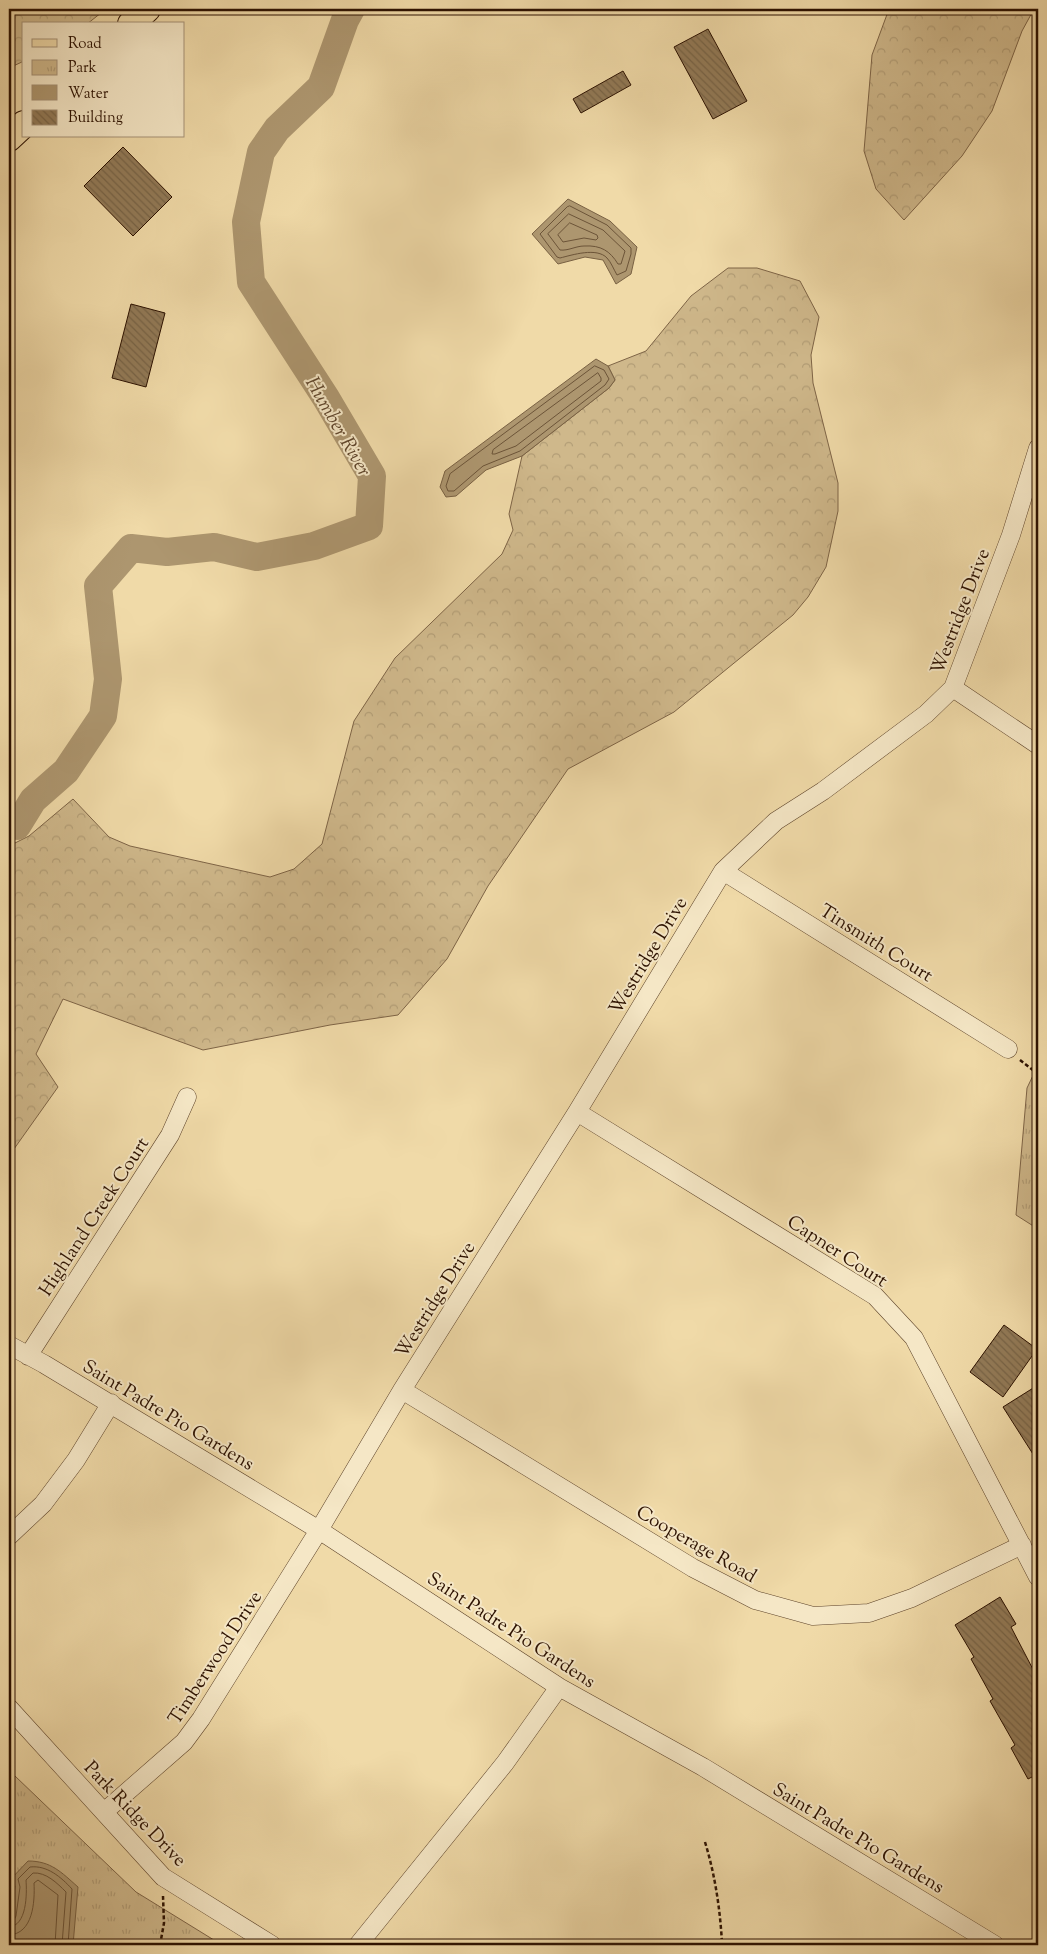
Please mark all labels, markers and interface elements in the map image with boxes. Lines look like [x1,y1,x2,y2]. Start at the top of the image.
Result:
legend [22,22,185,138]
text: Road [68,34,102,55]
text: Park [68,58,97,79]
text: Water [68,84,109,105]
text: Building [68,108,123,129]
water label: Humber River [297,372,377,483]
street label: Westridge Drive [925,545,998,679]
street label: Westridge Drive [603,892,695,1020]
street label: Tinsmith Court [814,898,938,990]
street label: Highland Creek Court [34,1132,157,1302]
street label: Capner Court [781,1209,893,1295]
street label: Westridge Drive [389,1237,483,1364]
street label: Saint Padre Pio Gardens [77,1354,259,1478]
street label: Cooperage Road [630,1500,761,1591]
street label: Saint Padre Pio Gardens [421,1566,600,1696]
street label: Timberwood Drive [163,1586,270,1731]
street label: Park Ridge Drive [77,1756,192,1874]
street label: Saint Padre Pio Gardens [767,1777,949,1901]

